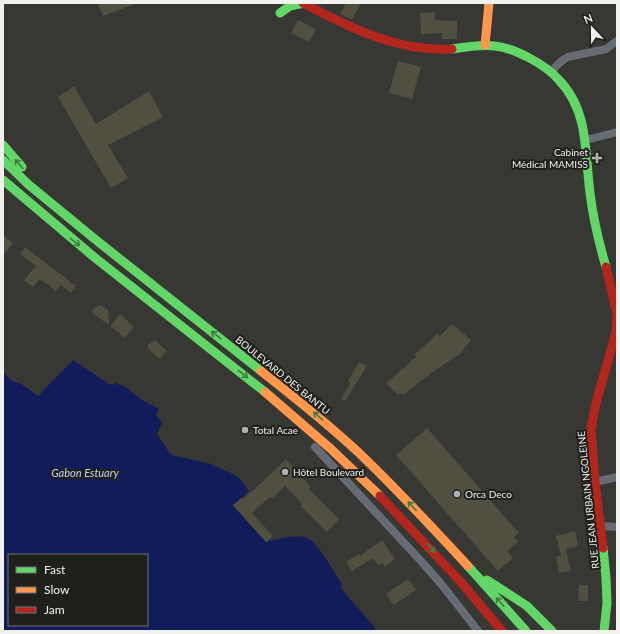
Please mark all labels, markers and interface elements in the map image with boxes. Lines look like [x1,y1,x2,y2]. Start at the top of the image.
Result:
north arrow [572,8,612,48]
text: N [582,11,594,26]
place label: Cabinet Médical MAMISS [512,146,588,170]
marker: Cabinet Médical MAMISS [591,152,603,164]
one-way arrow [15,159,24,170]
one-way arrow [69,238,80,246]
one-way arrow [211,331,222,340]
street label: BOULEVARD DES BANTU [234,333,332,417]
one-way arrow [238,370,249,378]
one-way arrow [313,412,323,421]
place label: Total Acae [253,424,298,436]
marker: Total Acae [240,425,250,435]
street label: RUE JEAN URBAIN NGOLEINE [575,430,601,569]
water label: Gabon Estuary [51,466,120,479]
place label: Hôtel Boulevard [293,466,364,478]
marker: Hôtel Boulevard [280,467,290,477]
place label: Orca Deco [465,488,512,500]
marker: Orca Deco [452,489,462,499]
one-way arrow [407,501,417,511]
one-way arrow [426,543,435,553]
legend [8,554,148,626]
text: Fast [44,562,66,577]
text: Slow [44,582,70,597]
one-way arrow [496,597,505,607]
text: Jam [44,602,65,617]

